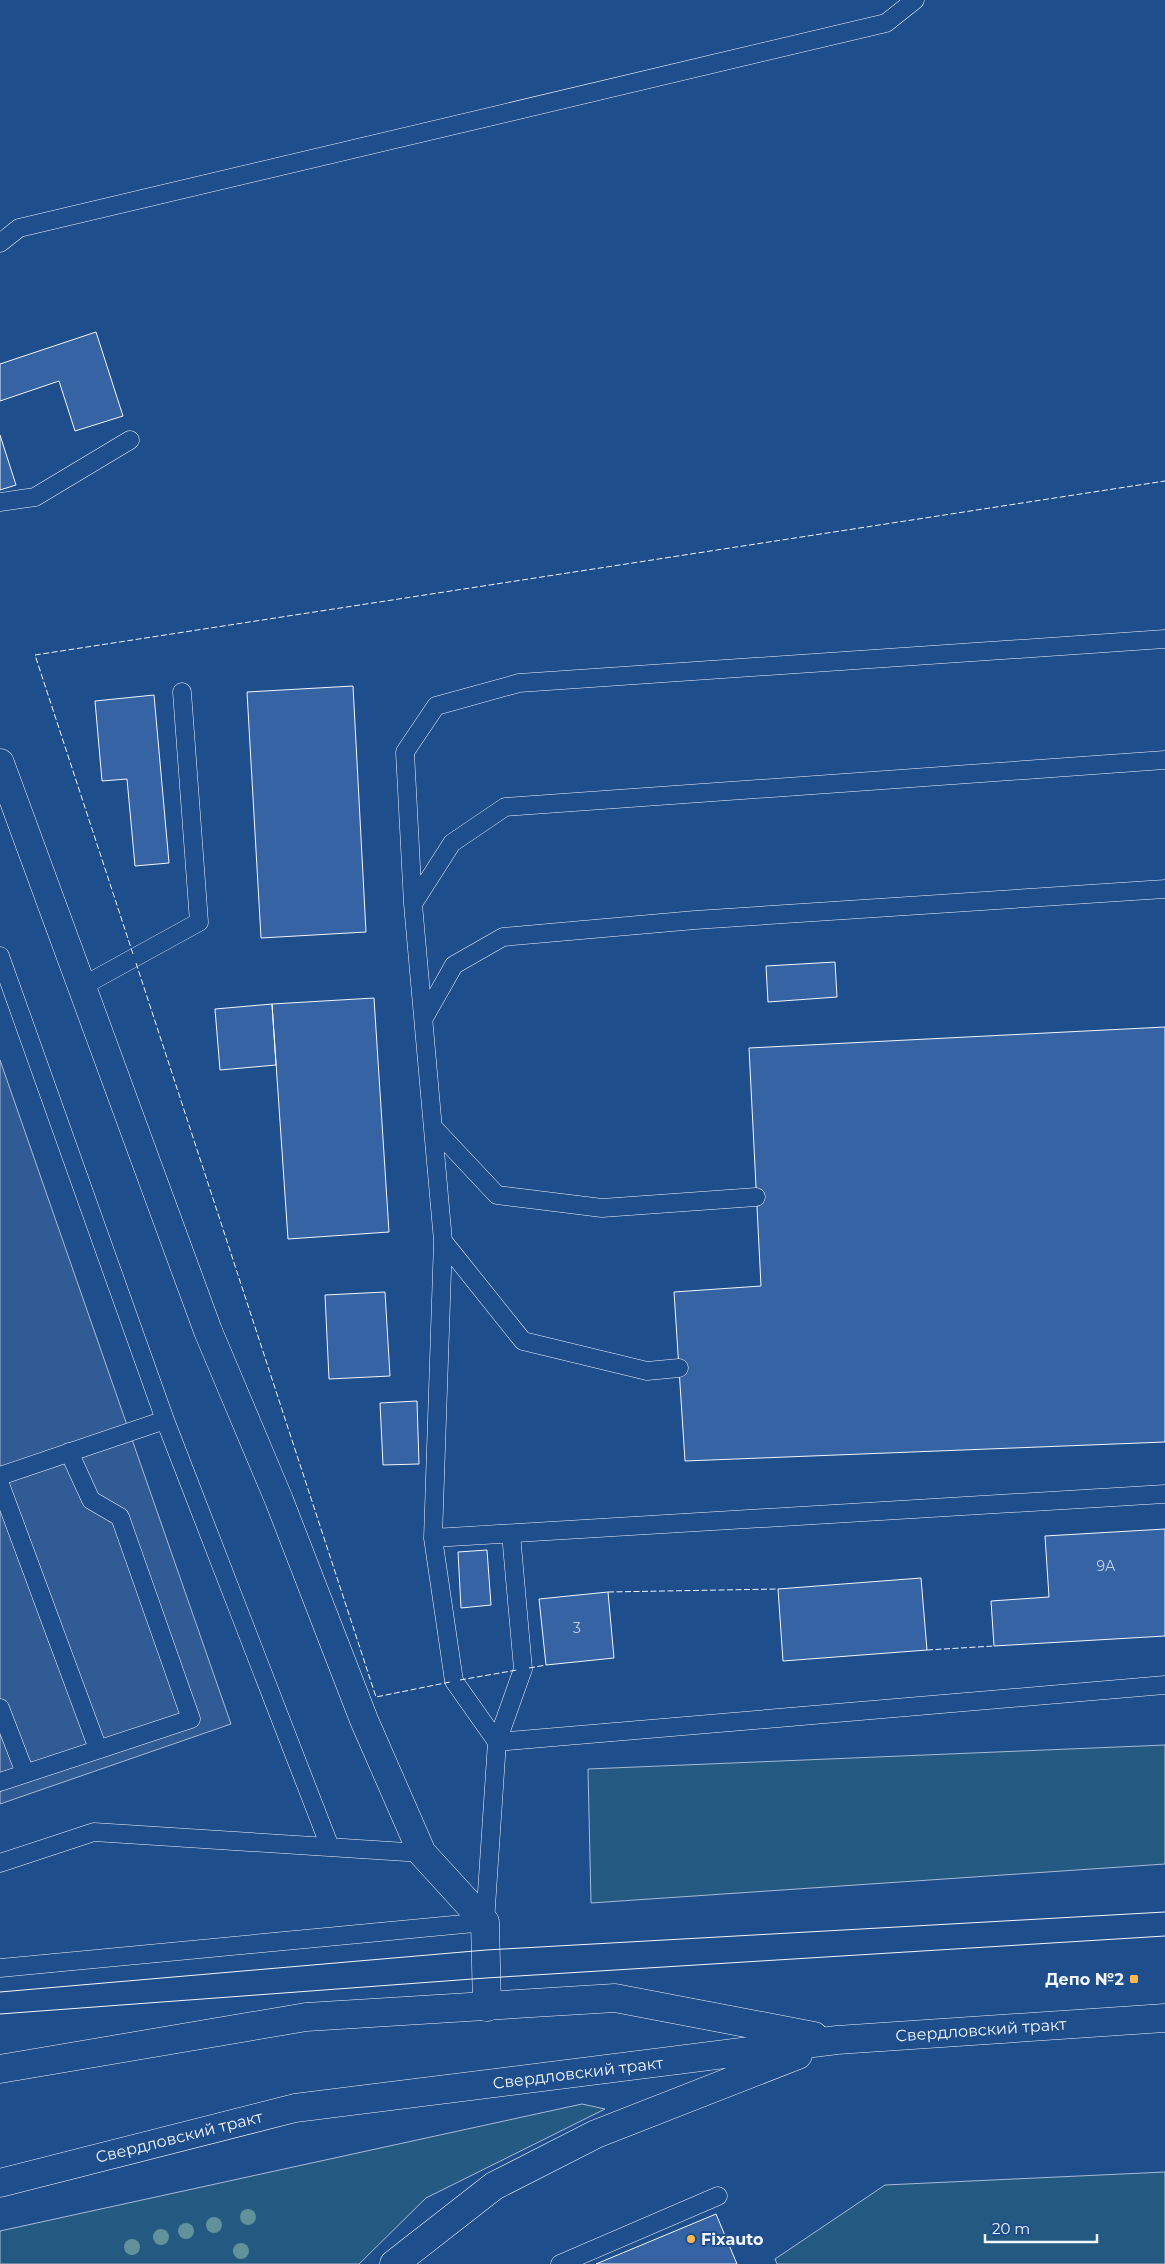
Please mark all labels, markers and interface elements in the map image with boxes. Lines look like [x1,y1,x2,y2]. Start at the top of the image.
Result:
house number: 9А [1097,1557,1116,1575]
house number: 3 [573,1619,581,1637]
place label: Депо №2 [1045,1970,1124,1989]
marker: Депо №2 [1128,1973,1140,1985]
street label: Свердловский тракт [895,2015,1068,2045]
street label: Свердловский тракт [492,2053,665,2093]
street label: Свердловский тракт [94,2107,265,2167]
scale bar [985,2212,1098,2244]
text: 20 m [992,2219,1030,2238]
place label: Fixauto [701,2230,763,2249]
marker: Fixauto [685,2233,697,2245]

